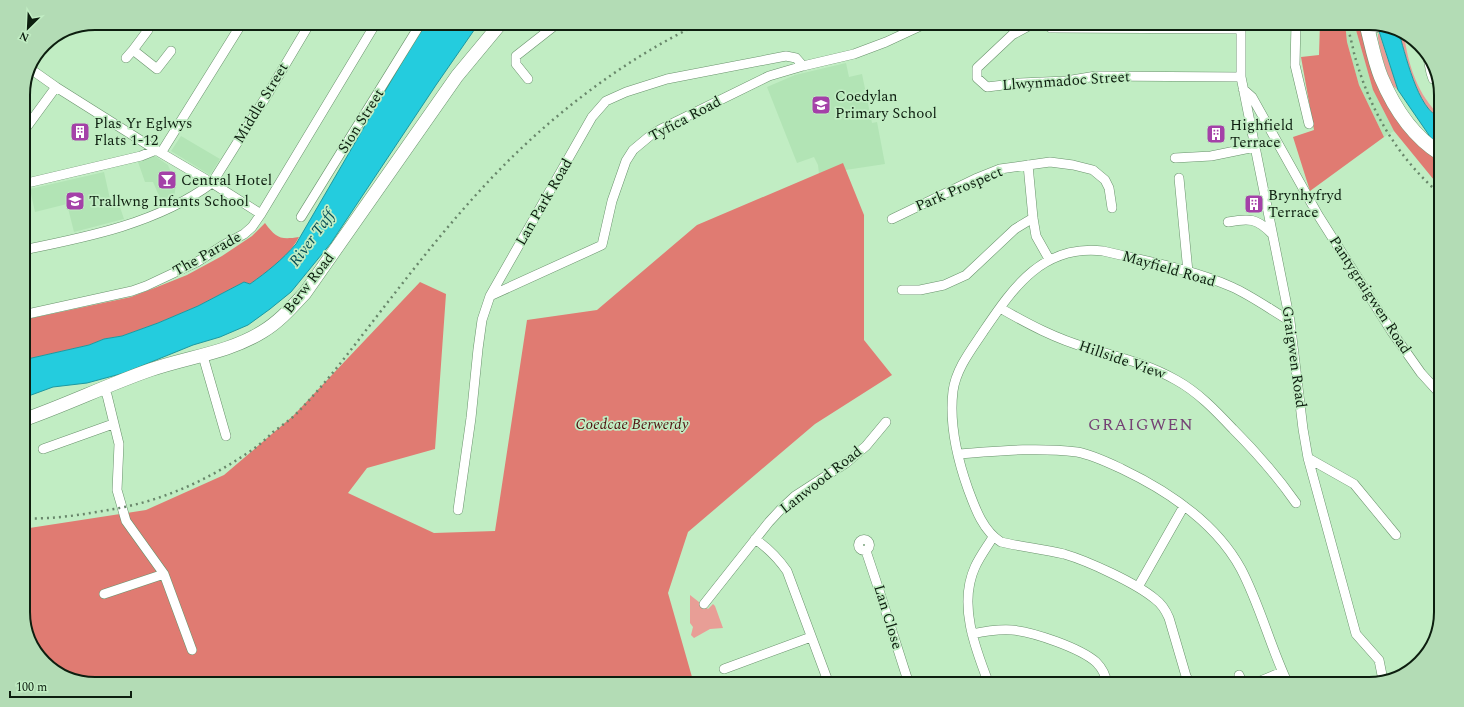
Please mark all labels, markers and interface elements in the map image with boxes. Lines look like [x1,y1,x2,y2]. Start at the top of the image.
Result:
north arrow [8,8,48,48]
text: N [17,27,32,46]
street label: Middle Street [228,58,294,148]
street label: Llwynmadoc Street [1001,65,1131,97]
street label: Sion Street [332,84,390,158]
place label: Coedylan Primary School [835,85,937,125]
street label: Tyfica Road [645,90,725,148]
school or university icon: Coedylan Primary School [810,94,832,116]
place label: Plas Yr Eglwys Flats 1-12 [94,112,192,152]
place label: Highfield Terrace [1230,114,1293,154]
building icon: Plas Yr Eglwys Flats 1-12 [69,121,91,143]
building icon: Highfield Terrace [1205,123,1227,145]
street label: Lan Park Road [510,154,578,250]
street label: Park Prospect [912,160,1006,218]
bar icon: Central Hotel [156,169,178,191]
place label: Central Hotel [181,169,272,192]
place label: Brynhyfryd Terrace [1268,184,1342,224]
school or university icon: Trallwng Infants School [64,190,86,212]
place label: Trallwng Infants School [89,190,249,213]
building icon: Brynhyfryd Terrace [1243,193,1265,215]
water label: River Taff [283,202,343,272]
street label: The Parade [168,226,246,282]
street label: Pantygraigwen Road [1323,231,1417,359]
street label: Mayfield Road [1120,245,1218,293]
street label: Berw Road [278,248,340,318]
street label: Graigwen Road [1275,305,1313,409]
street label: Hillside View [1075,334,1169,386]
district label: GRAIGWEN [1088,412,1194,438]
park label: Coedcae Berwerdy [575,413,689,436]
street label: Lanwood Road [775,440,867,520]
street label: Lan Close [867,582,909,652]
scale bar [10,673,131,699]
text: 100 m [16,678,47,697]

